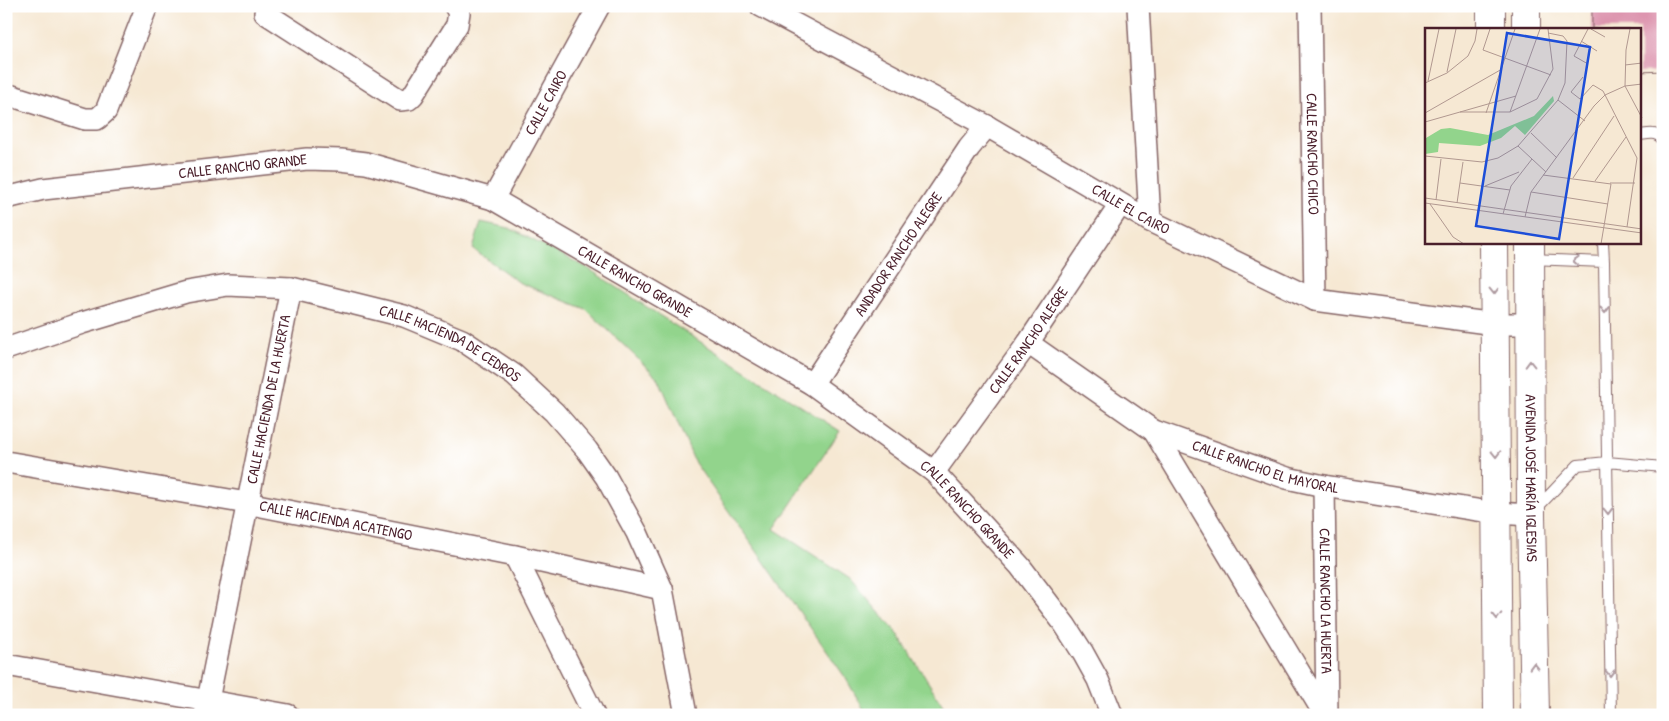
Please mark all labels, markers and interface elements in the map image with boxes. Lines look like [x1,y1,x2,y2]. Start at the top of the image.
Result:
inset map [1425,28,1642,244]
street label: CALLE CAIRO [519,66,572,139]
street label: CALLE RANCHO CHICO [1301,93,1325,215]
street label: CALLE RANCHO GRANDE [177,148,308,184]
street label: CALLE EL CAIRO [1088,178,1174,239]
street label: ANDADOR RANCHO ALEGRE [849,187,947,320]
street label: CALLE RANCHO GRANDE [574,239,697,323]
one-way arrow [1572,255,1580,266]
street label: CALLE RANCHO ALEGRE [983,282,1073,398]
one-way arrow [1489,288,1499,295]
street label: CALLE HACIENDA DE CEDROS [377,299,526,387]
one-way arrow [1599,307,1610,315]
street label: CALLE HACIENDA DE LA HUERTA [241,312,296,486]
one-way arrow [1525,359,1535,367]
street label: AVENIDA JOSÉ MARÍA IGLESIAS [1521,394,1543,562]
street label: CALLE RANCHO EL MAYORAL [1189,434,1341,498]
one-way arrow [1491,450,1501,458]
street label: CALLE RANCHO GRANDE [916,454,1020,563]
street label: CALLE HACIENDA ACATENGO [258,495,414,545]
one-way arrow [1603,507,1613,515]
street label: CALLE RANCHO LA HUERTA [1315,528,1337,675]
one-way arrow [1492,612,1502,620]
one-way arrow [1529,662,1539,670]
one-way arrow [1605,670,1615,677]

